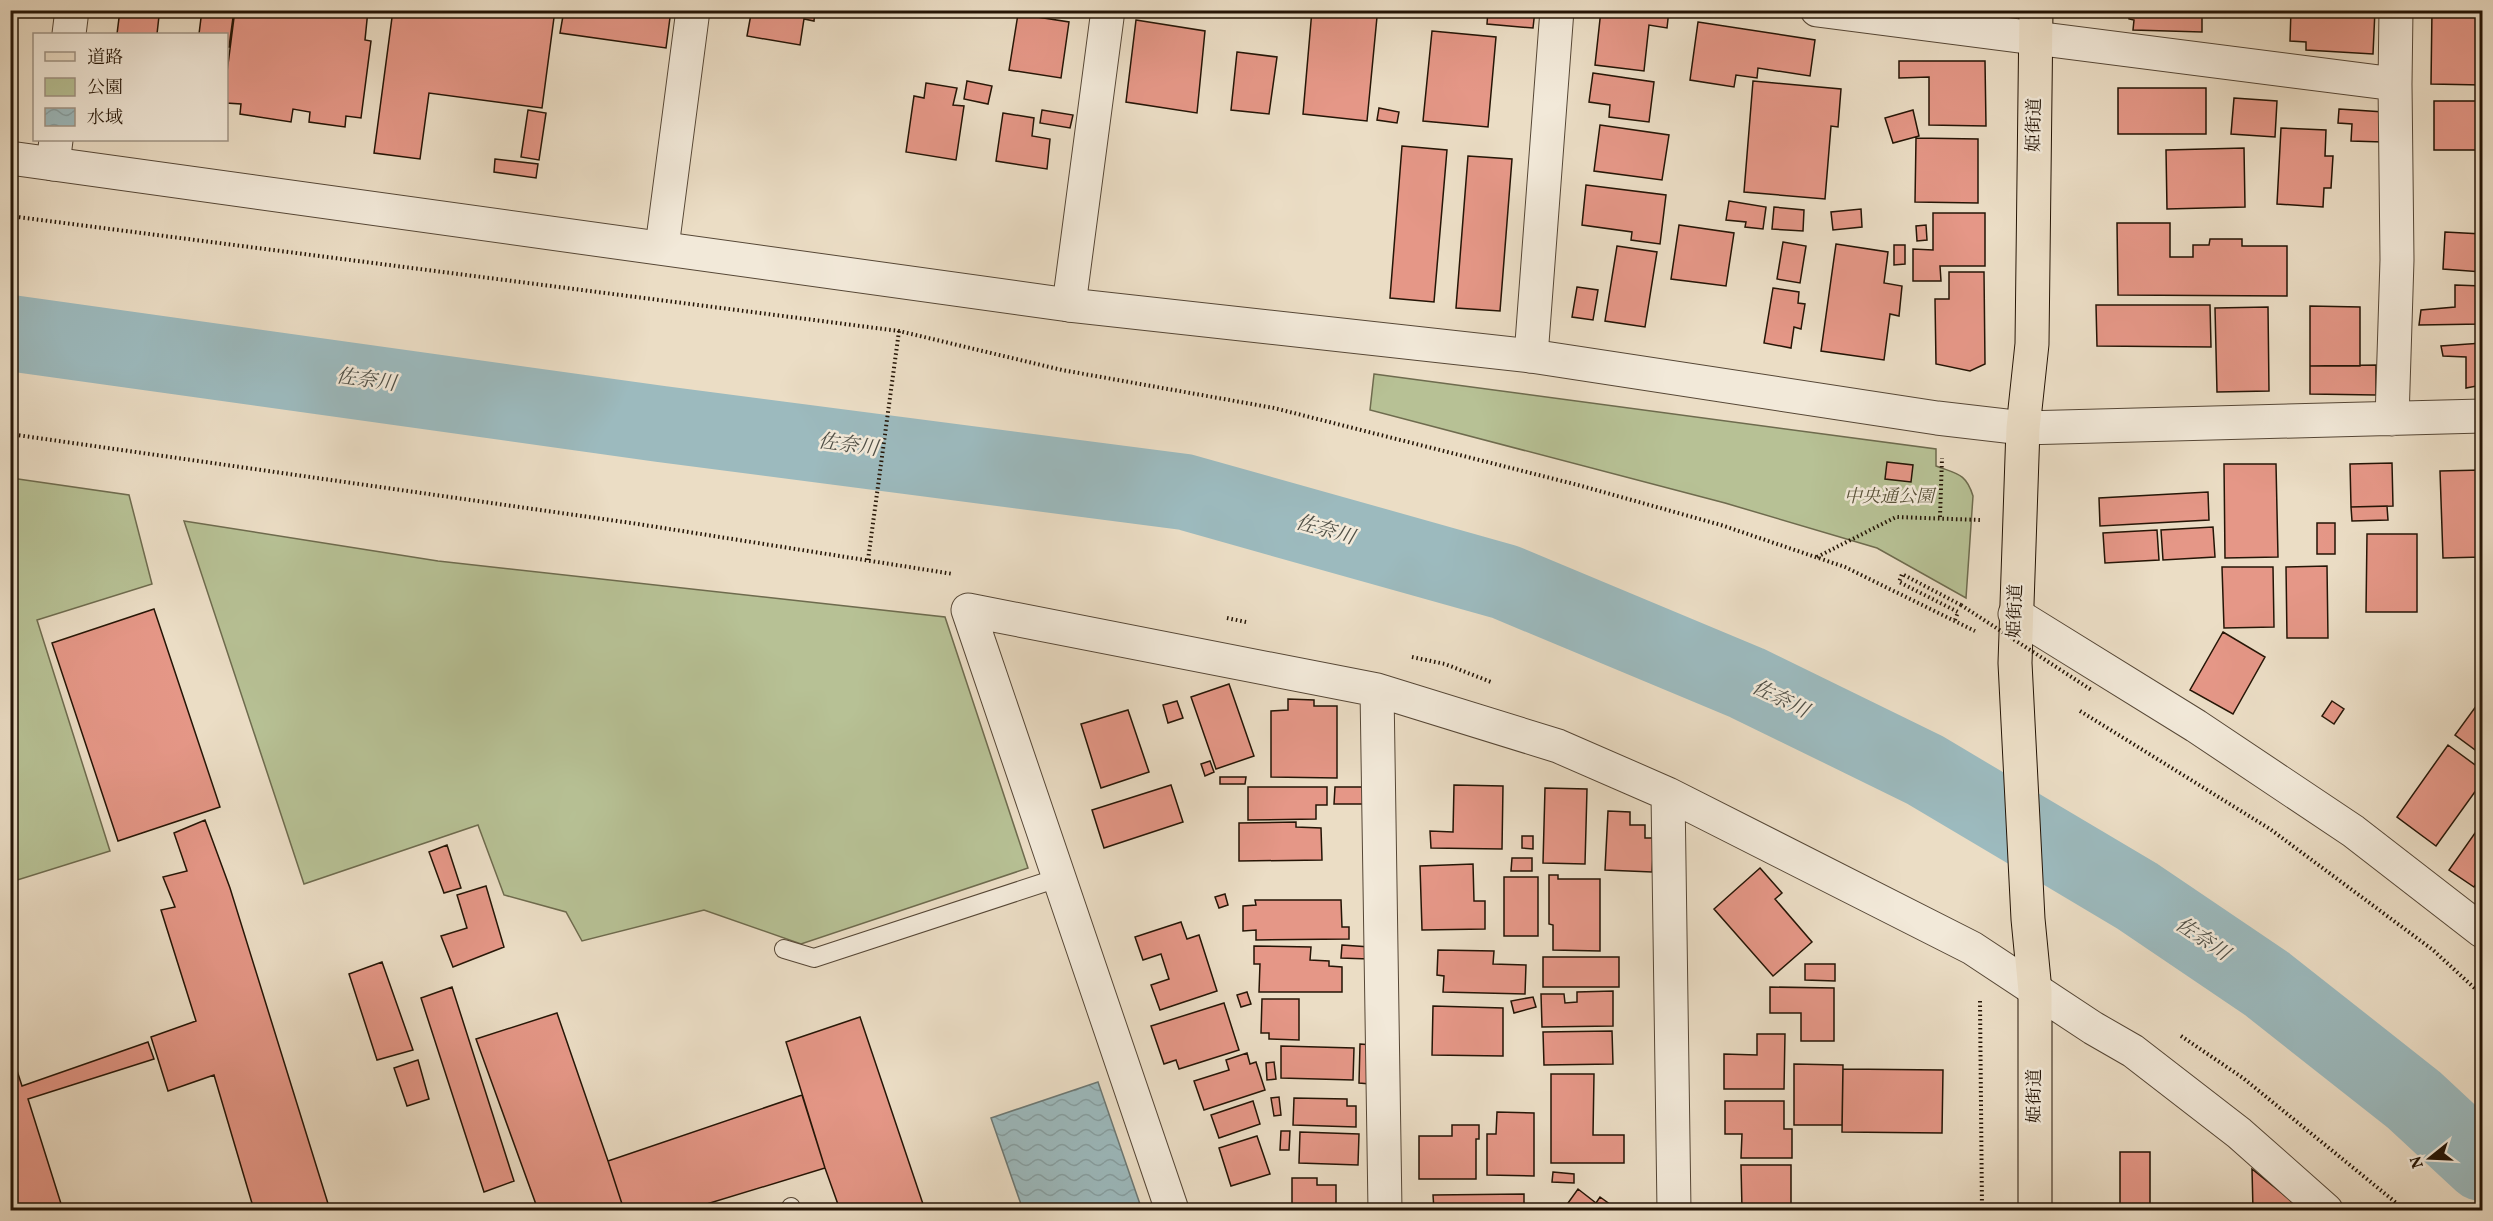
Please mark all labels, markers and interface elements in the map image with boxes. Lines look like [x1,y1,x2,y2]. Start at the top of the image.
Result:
legend [33,33,228,141]
text: 道路 [87,46,123,71]
text: 公園 [87,76,123,101]
street label: 姫街道 [2022,98,2048,152]
text: 水域 [87,106,123,131]
water label: 佐奈川 [334,363,400,399]
water label: 佐奈川 [816,428,882,464]
park label: 中央通公園 [1844,485,1937,510]
water label: 佐奈川 [1292,509,1360,553]
street label: 姫街道 [2003,584,2029,638]
water label: 佐奈川 [1747,674,1815,727]
water label: 佐奈川 [2169,912,2236,970]
street label: 姫街道 [2023,1069,2048,1123]
north arrow [2400,1128,2460,1188]
text: N [2405,1153,2430,1171]

